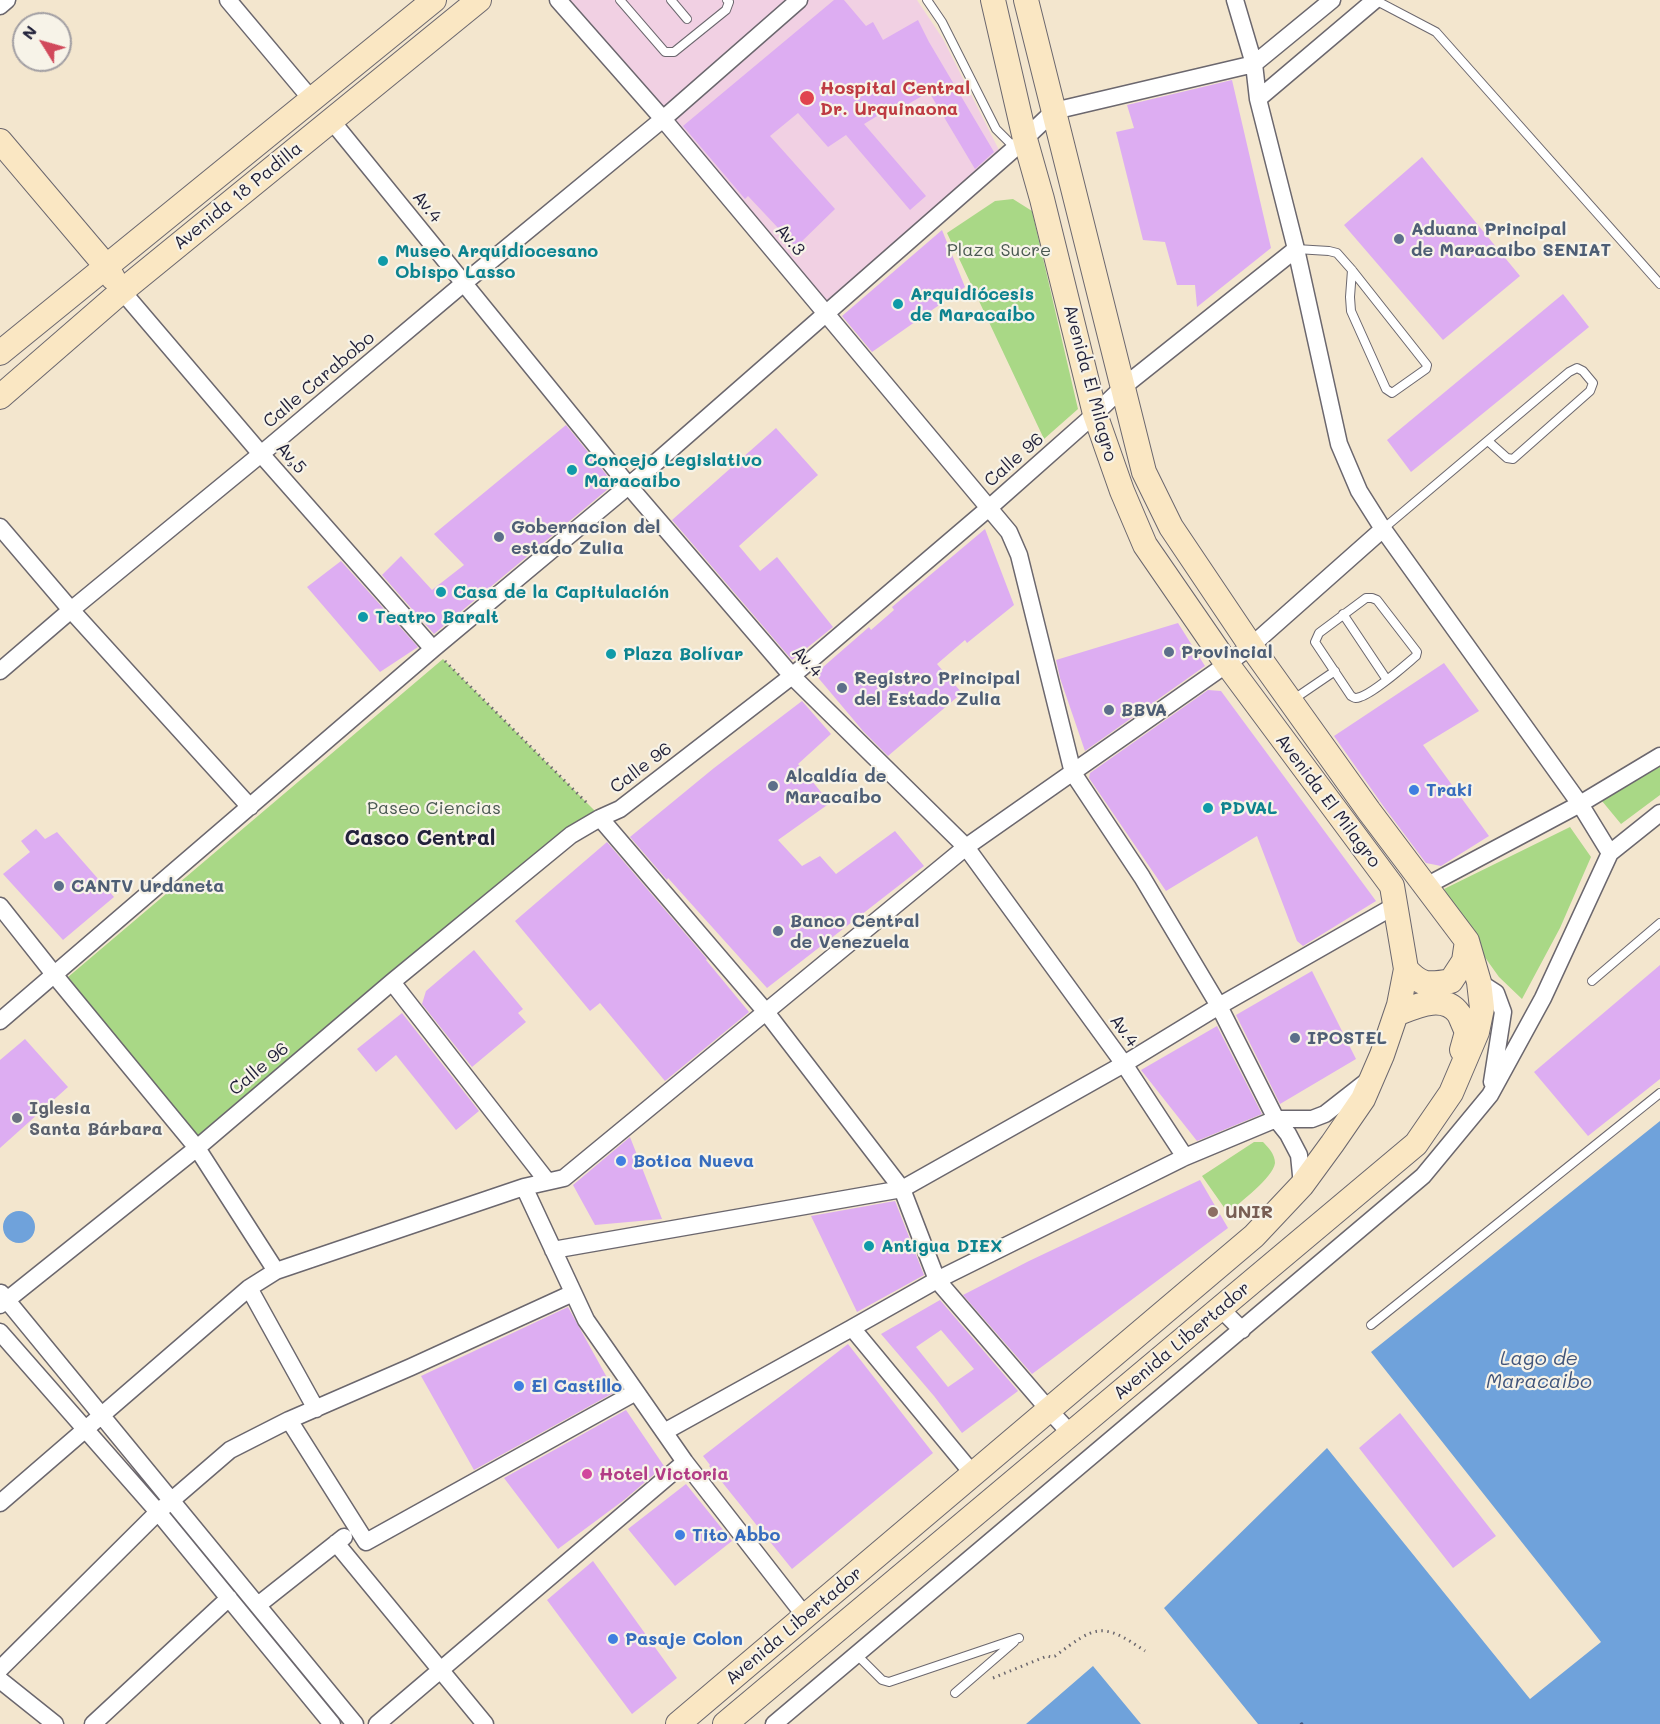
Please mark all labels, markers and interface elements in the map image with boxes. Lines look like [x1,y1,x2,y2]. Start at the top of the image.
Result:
north arrow [12,12,72,72]
text: N [17,21,41,43]
place label: Hospital Central Dr. Urquinaona [820,77,970,119]
marker: Hospital Central Dr. Urquinaona [798,89,816,107]
street label: Avenida 18 Padilla [169,137,307,255]
street label: Av.4 [408,187,446,227]
place label: Aduana Principal de Maracaibo SENIAT [1411,218,1611,260]
street label: Av.3 [770,220,810,260]
marker: Aduana Principal de Maracaibo SENIAT [1392,232,1406,246]
park label: Plaza Sucre [947,239,1051,261]
place label: Museo Arquidiocesano Obispo Lasso [395,240,598,282]
marker: Museo Arquidiocesano Obispo Lasso [376,254,390,268]
place label: Arquidiócesis de Maracaibo [910,283,1035,326]
marker: Arquidiócesis de Maracaibo [891,297,905,311]
street label: Avenida El Milagro [1059,302,1121,464]
street label: Calle Carabobo [259,327,379,433]
street label: Calle 96 [980,428,1048,492]
street label: Av,5 [271,438,311,478]
place label: Concejo Legislativo Maracaibo [584,449,762,492]
marker: Concejo Legislativo Maracaibo [565,463,579,477]
place label: Gobernacion del estado Zulia [511,516,660,558]
marker: Gobernacion del estado Zulia [492,530,506,544]
place label: Casa de la Capitulación [453,581,669,603]
marker: Casa de la Capitulación [434,585,448,599]
place label: Teatro Baralt [375,606,499,628]
marker: Teatro Baralt [356,610,370,624]
place label: Provincial [1181,641,1273,663]
street label: Av.4 [787,642,827,682]
place label: Plaza Bolívar [623,643,743,665]
marker: Provincial [1162,645,1176,659]
marker: Plaza Bolívar [604,647,618,661]
place label: Registro Principal del Estado Zulia [854,667,1020,710]
marker: Registro Principal del Estado Zulia [835,681,849,695]
place label: BBVA [1121,699,1167,721]
marker: BBVA [1102,703,1116,717]
street label: Avenida El Milagro [1271,730,1385,872]
street label: Calle 96 [606,738,676,798]
place label: Alcaldía de Maracaibo [785,765,886,808]
marker: Alcaldía de Maracaibo [766,779,780,793]
place label: Traki [1426,779,1473,801]
marker: Traki [1407,783,1421,797]
park label: Paseo Ciencias [367,797,501,819]
place label: PDVAL [1220,797,1277,819]
marker: PDVAL [1201,801,1215,815]
district label: Casco Central [345,826,495,852]
place label: CANTV Urdaneta [71,875,224,897]
marker: CANTV Urdaneta [52,879,66,893]
place label: Banco Central de Venezuela [790,910,919,952]
marker: Banco Central de Venezuela [771,924,785,938]
street label: Av.4 [1105,1010,1143,1052]
place label: IPOSTEL [1307,1027,1387,1049]
marker: IPOSTEL [1288,1031,1302,1045]
street label: Calle 96 [225,1038,293,1100]
place label: Iglesia Santa Bárbara [29,1097,163,1140]
marker: Iglesia Santa Bárbara [10,1111,24,1125]
place label: Botica Nueva [633,1150,754,1172]
marker: Botica Nueva [614,1154,628,1168]
place label: UNIR [1225,1201,1273,1223]
marker: UNIR [1206,1205,1220,1219]
place label: Antigua DIEX [881,1235,1002,1257]
marker: Antigua DIEX [862,1239,876,1253]
street label: Avenida Libertador [1109,1277,1255,1405]
water label: Lago de Maracaibo [1486,1347,1592,1394]
place label: El Castillo [531,1375,622,1397]
marker: El Castillo [512,1379,526,1393]
place label: Hotel Victoria [599,1463,729,1485]
marker: Hotel Victoria [580,1467,594,1481]
place label: Tito Abbo [692,1524,780,1546]
marker: Tito Abbo [673,1528,687,1542]
street label: Avenida Libertador [721,1562,867,1690]
place label: Pasaje Colon [625,1628,743,1650]
marker: Pasaje Colon [606,1632,620,1646]

